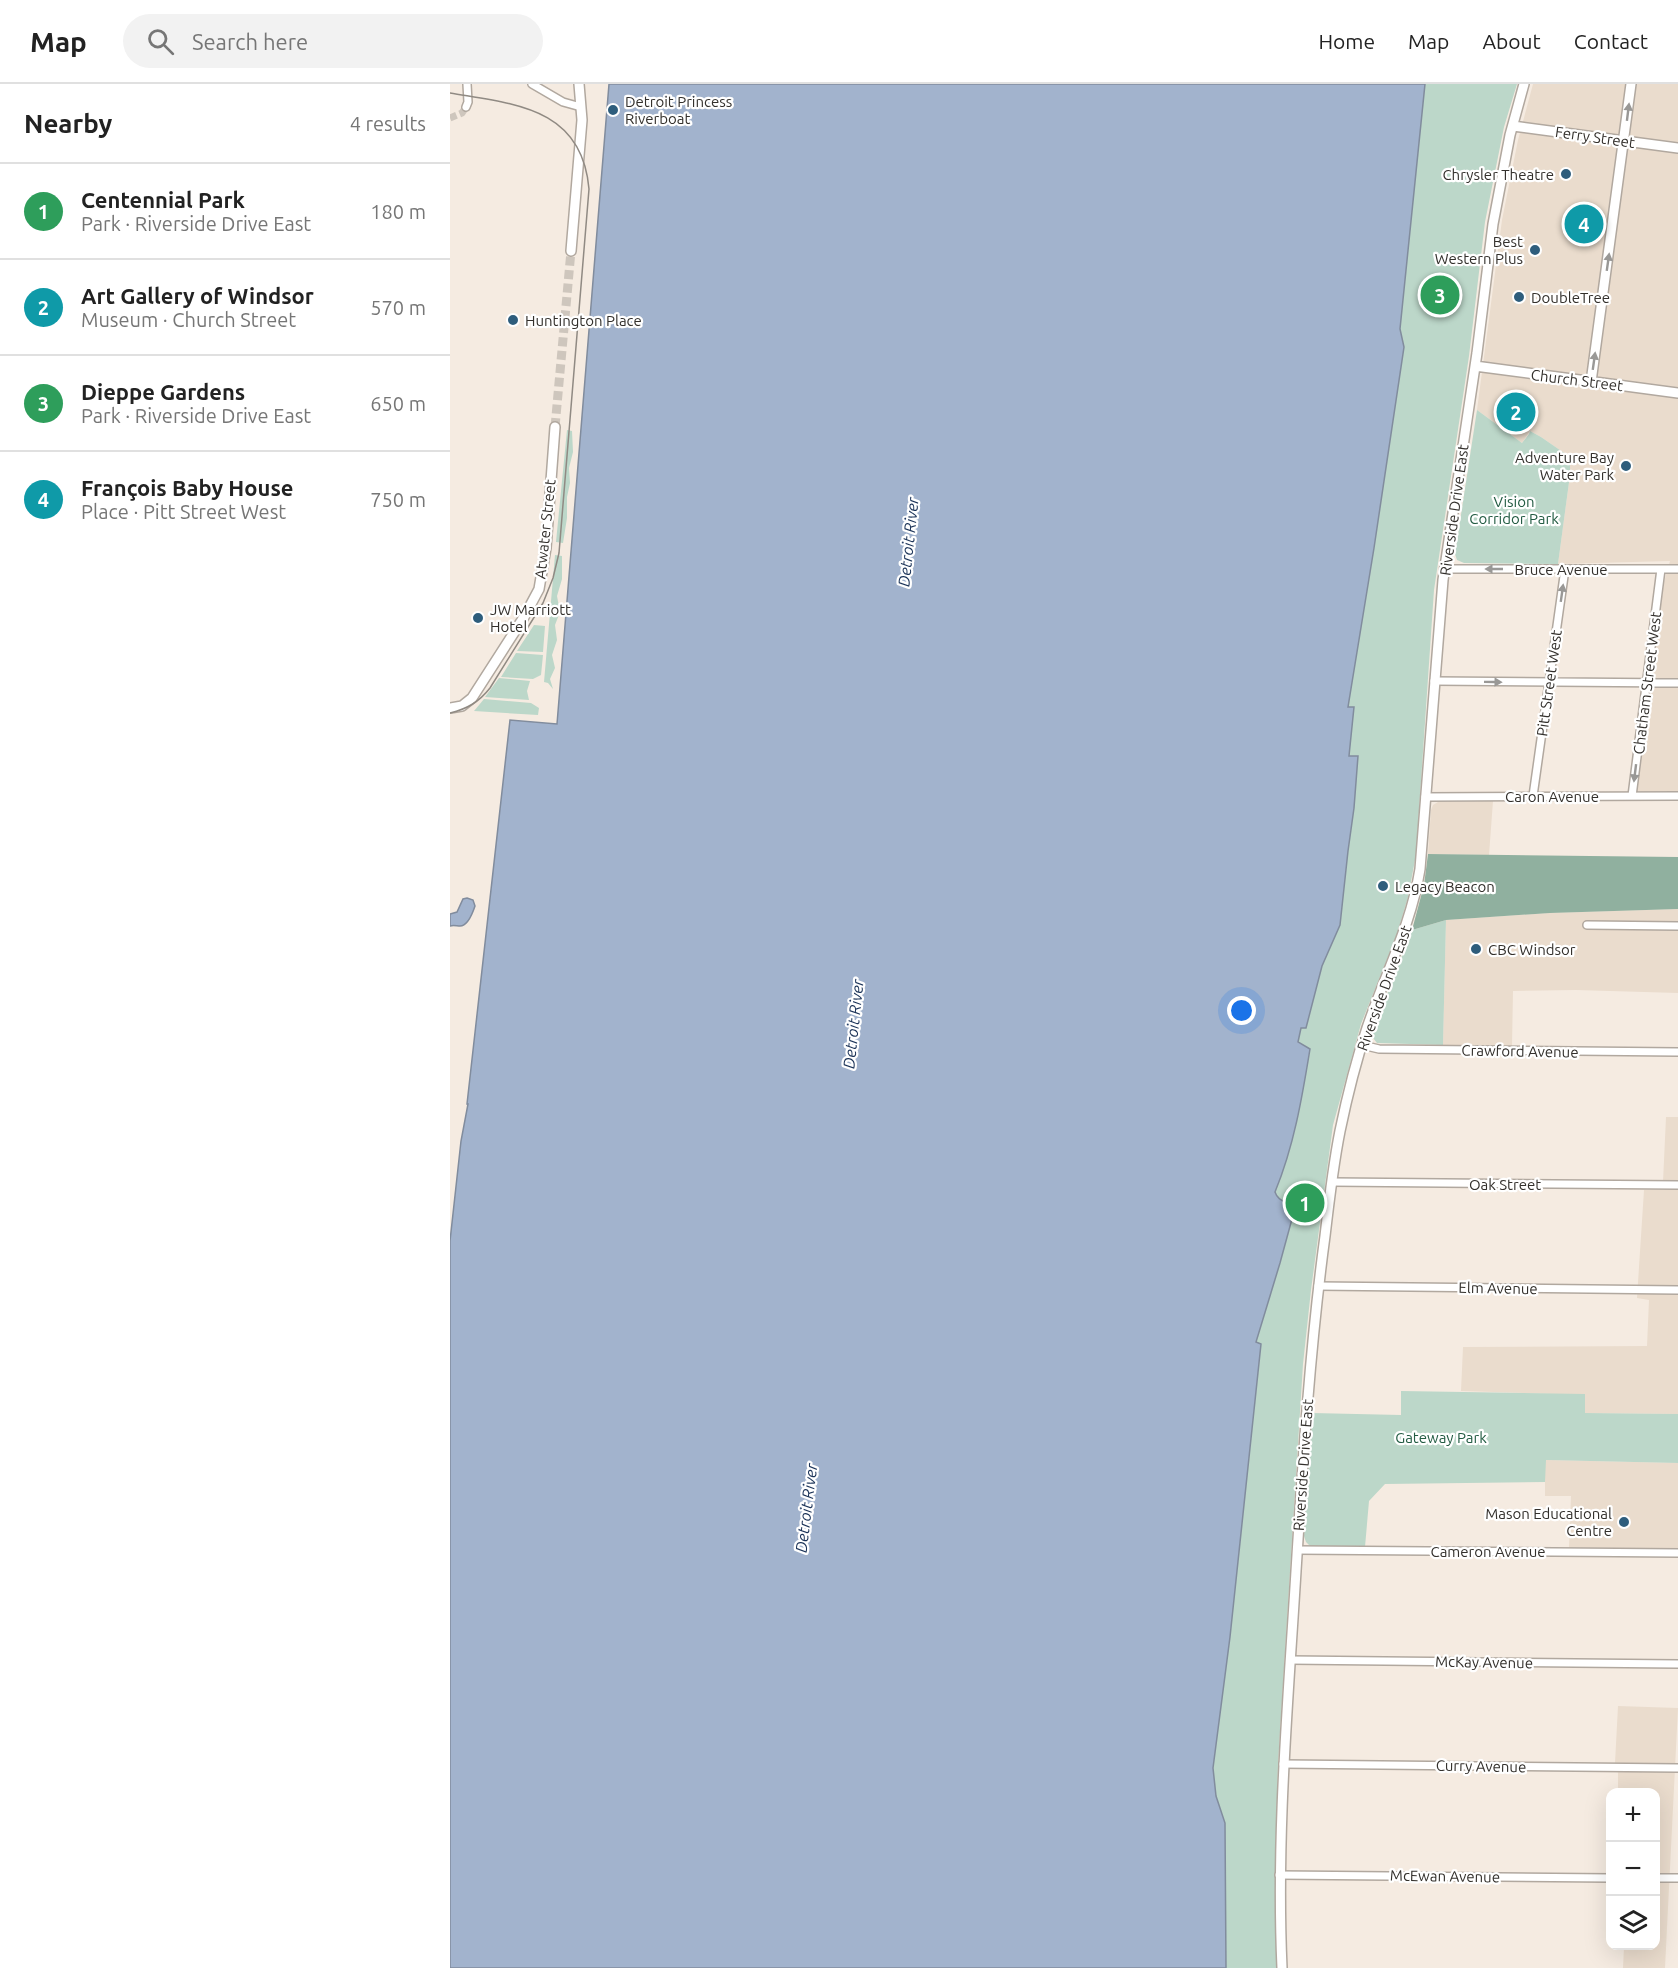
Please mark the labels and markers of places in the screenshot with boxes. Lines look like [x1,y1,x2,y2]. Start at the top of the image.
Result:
place label: Detroit Princess Riverboat [625,93,732,127]
marker: Detroit Princess Riverboat [606,103,620,117]
place label: Chrysler Theatre [1442,166,1554,183]
marker: Chrysler Theatre [1559,167,1573,181]
pin: 4 [1564,202,1604,246]
place label: Best Western Plus [1435,233,1523,267]
marker: Best Western Plus [1528,243,1542,257]
pin: 3 [1420,272,1460,318]
place label: DoubleTree [1531,289,1610,306]
marker: DoubleTree [1512,290,1526,304]
place label: Huntington Place [525,312,642,329]
marker: Huntington Place [506,313,520,327]
pin: 2 [1496,390,1536,434]
place label: Adventure Bay Water Park [1515,449,1614,483]
marker: Adventure Bay Water Park [1619,459,1633,473]
place label: JW Marriott Hotel [490,601,571,635]
marker: JW Marriott Hotel [471,611,485,625]
place label: Legacy Beacon [1395,878,1495,895]
marker: Legacy Beacon [1376,879,1390,893]
place label: CBC Windsor [1488,941,1576,958]
marker: CBC Windsor [1469,942,1483,956]
pin: 1 [1286,1180,1324,1226]
place label: Mason Educational Centre [1485,1505,1612,1539]
marker: Mason Educational Centre [1617,1515,1631,1529]

